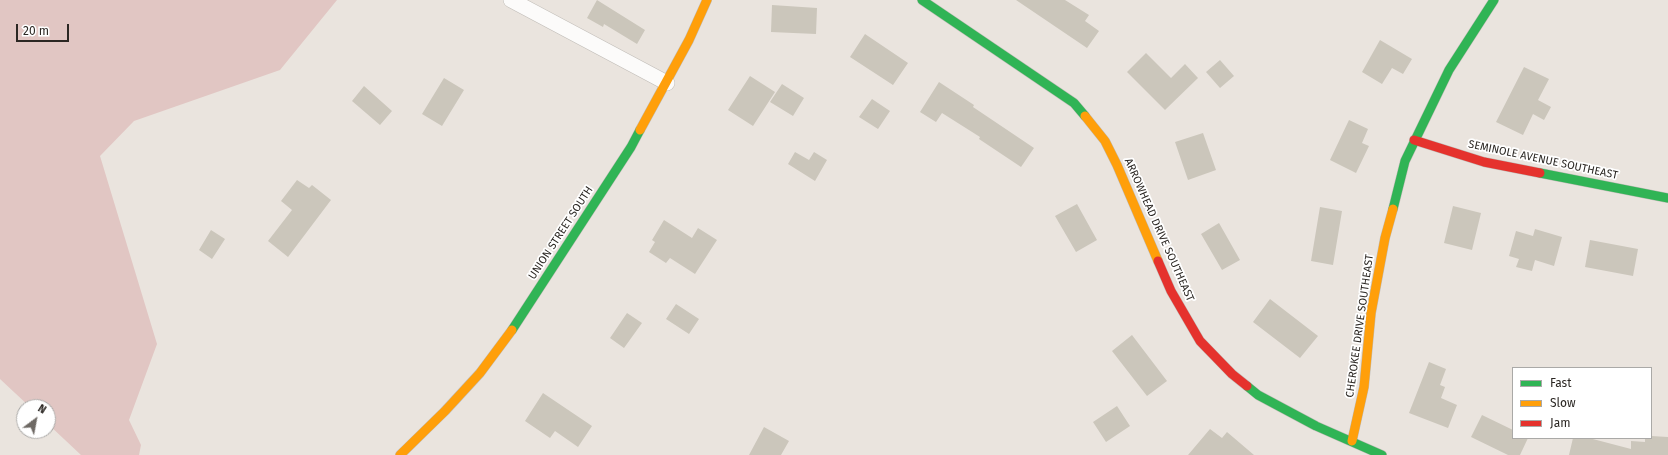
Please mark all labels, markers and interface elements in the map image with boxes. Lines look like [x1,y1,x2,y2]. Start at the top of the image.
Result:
scale bar [18,16,71,42]
text: 20 m [23,24,49,38]
street label: SEMINOLE AVENUE SOUTHEAST [1467,138,1619,182]
street label: ARROWHEAD DRIVE SOUTHEAST [1121,156,1197,304]
street label: UNION STREET SOUTH [526,184,596,282]
street label: CHEROKEE DRIVE SOUTHEAST [1343,254,1377,398]
legend [1512,367,1652,439]
text: Fast [1550,376,1572,390]
text: Slow [1550,396,1576,410]
north arrow [16,399,56,439]
text: N [36,402,49,417]
text: Jam [1550,416,1570,430]

